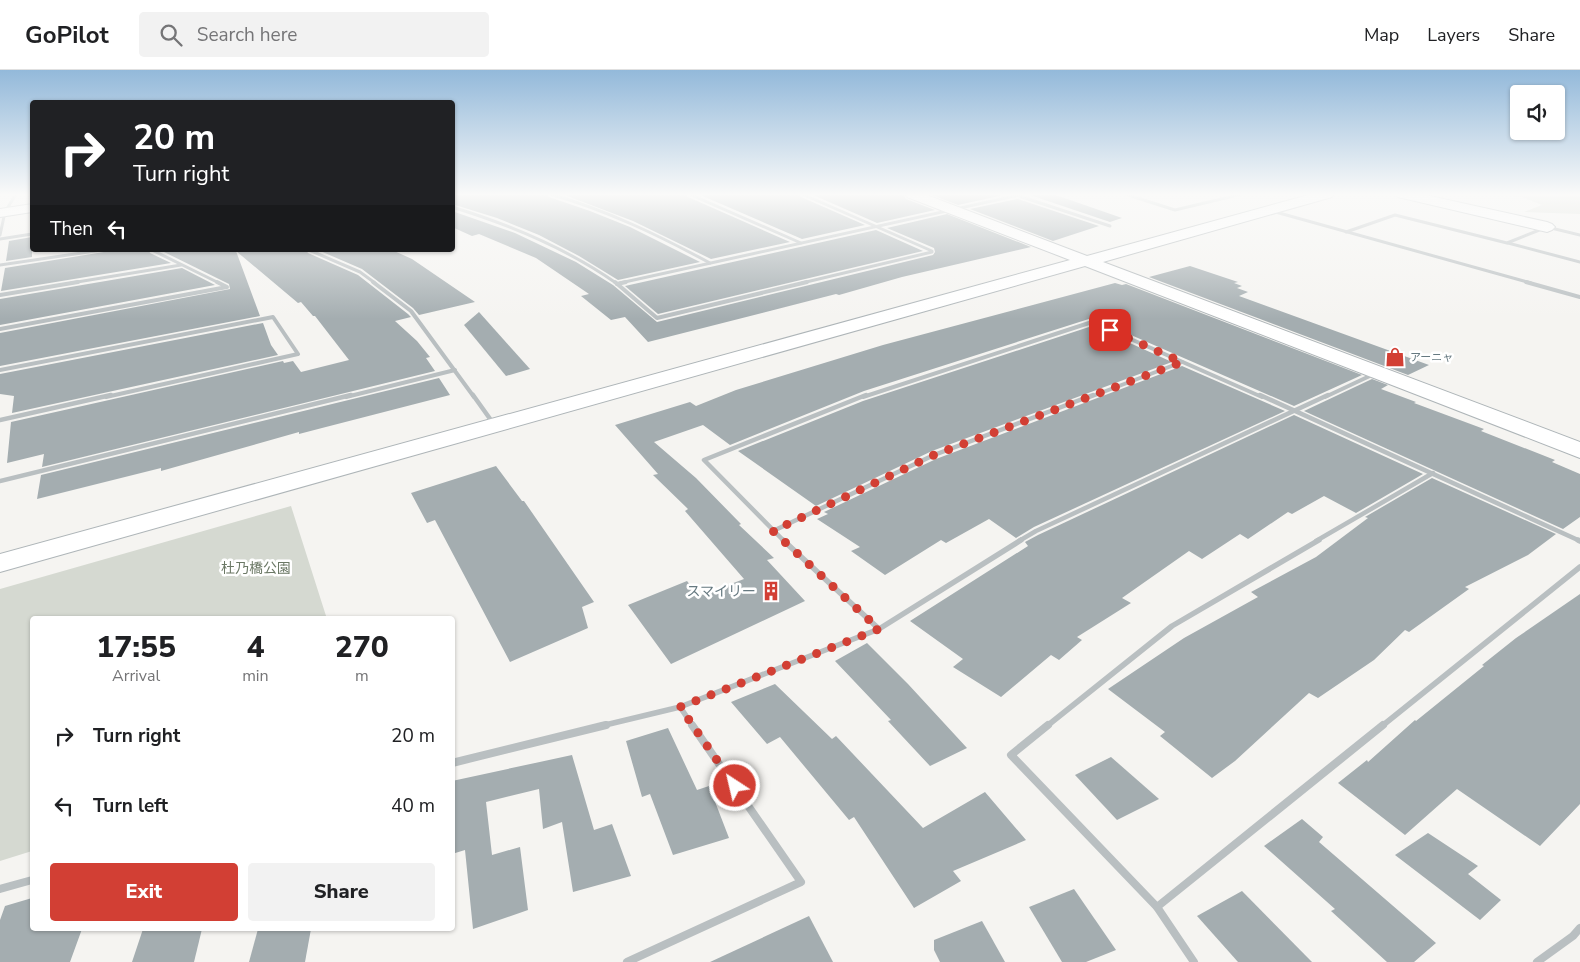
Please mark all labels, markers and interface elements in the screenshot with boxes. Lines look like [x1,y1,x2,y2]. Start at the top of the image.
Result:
search box [139,12,489,57]
text: GoPilot [25,19,109,51]
icon: search [157,21,185,49]
text: Search here [197,22,297,48]
text: Map [1364,23,1399,47]
text: Layers [1427,23,1480,47]
text: Share [1508,23,1555,47]
map controls [1510,85,1565,140]
button: sound [1510,85,1565,140]
text: 20 m [133,114,215,161]
icon: right [50,120,115,185]
text: Turn right [133,159,229,189]
icon: left [103,215,131,243]
text: Then [50,216,93,242]
pin [1089,309,1131,351]
icon: arrive [1096,316,1124,344]
shop icon: アーニャ [1384,346,1406,368]
place label: アーニャ [1410,350,1453,365]
park label: 杜乃橋公園 [221,559,291,578]
building icon: スマイリー [760,580,782,602]
place label: スマイリー [686,582,756,601]
text: 17:55 [96,627,176,668]
text: 4 [246,627,264,668]
text: 270 [335,627,389,668]
text: Arrival [112,665,160,687]
text: min [242,665,269,687]
text: m [355,665,369,687]
icon: right [50,722,78,750]
text: Turn right [93,723,180,749]
text: 20 m [391,723,435,749]
position arrow [708,759,760,811]
icon: left [50,792,78,820]
text: Turn left [93,793,168,819]
text: 40 m [391,793,435,819]
button: Exit [50,863,238,921]
button: Share [248,863,435,921]

